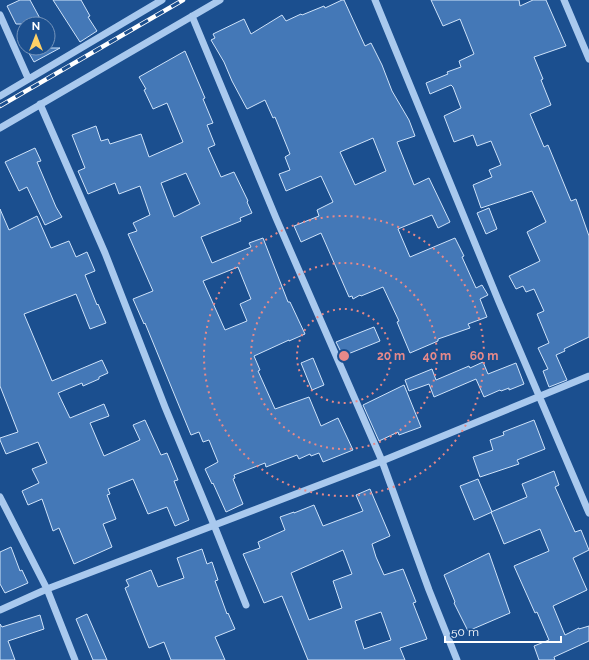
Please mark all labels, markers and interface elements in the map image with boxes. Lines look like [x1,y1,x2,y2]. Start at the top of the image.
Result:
north arrow [16,16,56,56]
text: N [32,20,40,33]
centre of rings [337,349,351,363]
text: 20 m [377,349,405,363]
text: 40 m [423,349,451,363]
text: 60 m [470,349,498,363]
scale bar [445,618,561,644]
text: 50 m [451,625,479,639]

